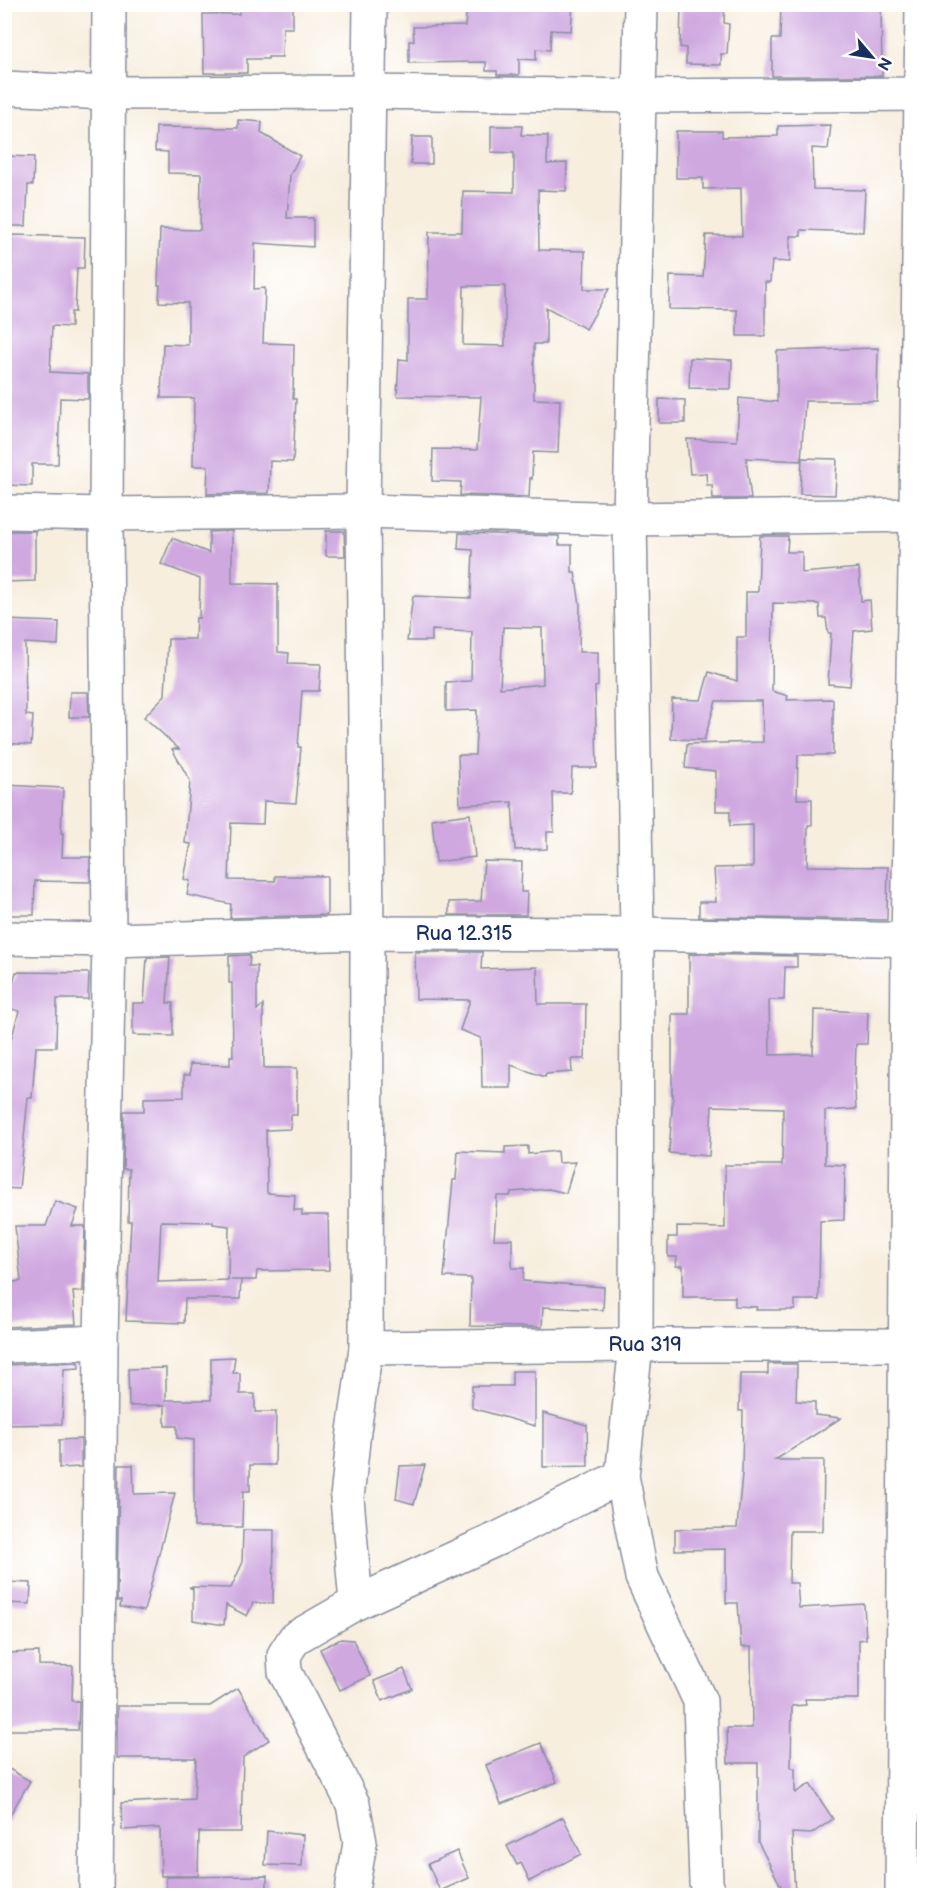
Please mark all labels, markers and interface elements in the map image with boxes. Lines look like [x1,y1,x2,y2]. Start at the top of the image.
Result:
north arrow [842,27,902,87]
text: N [873,54,895,73]
street label: Rua 12.315 [415,922,513,946]
street label: Rua 319 [608,1333,682,1357]

